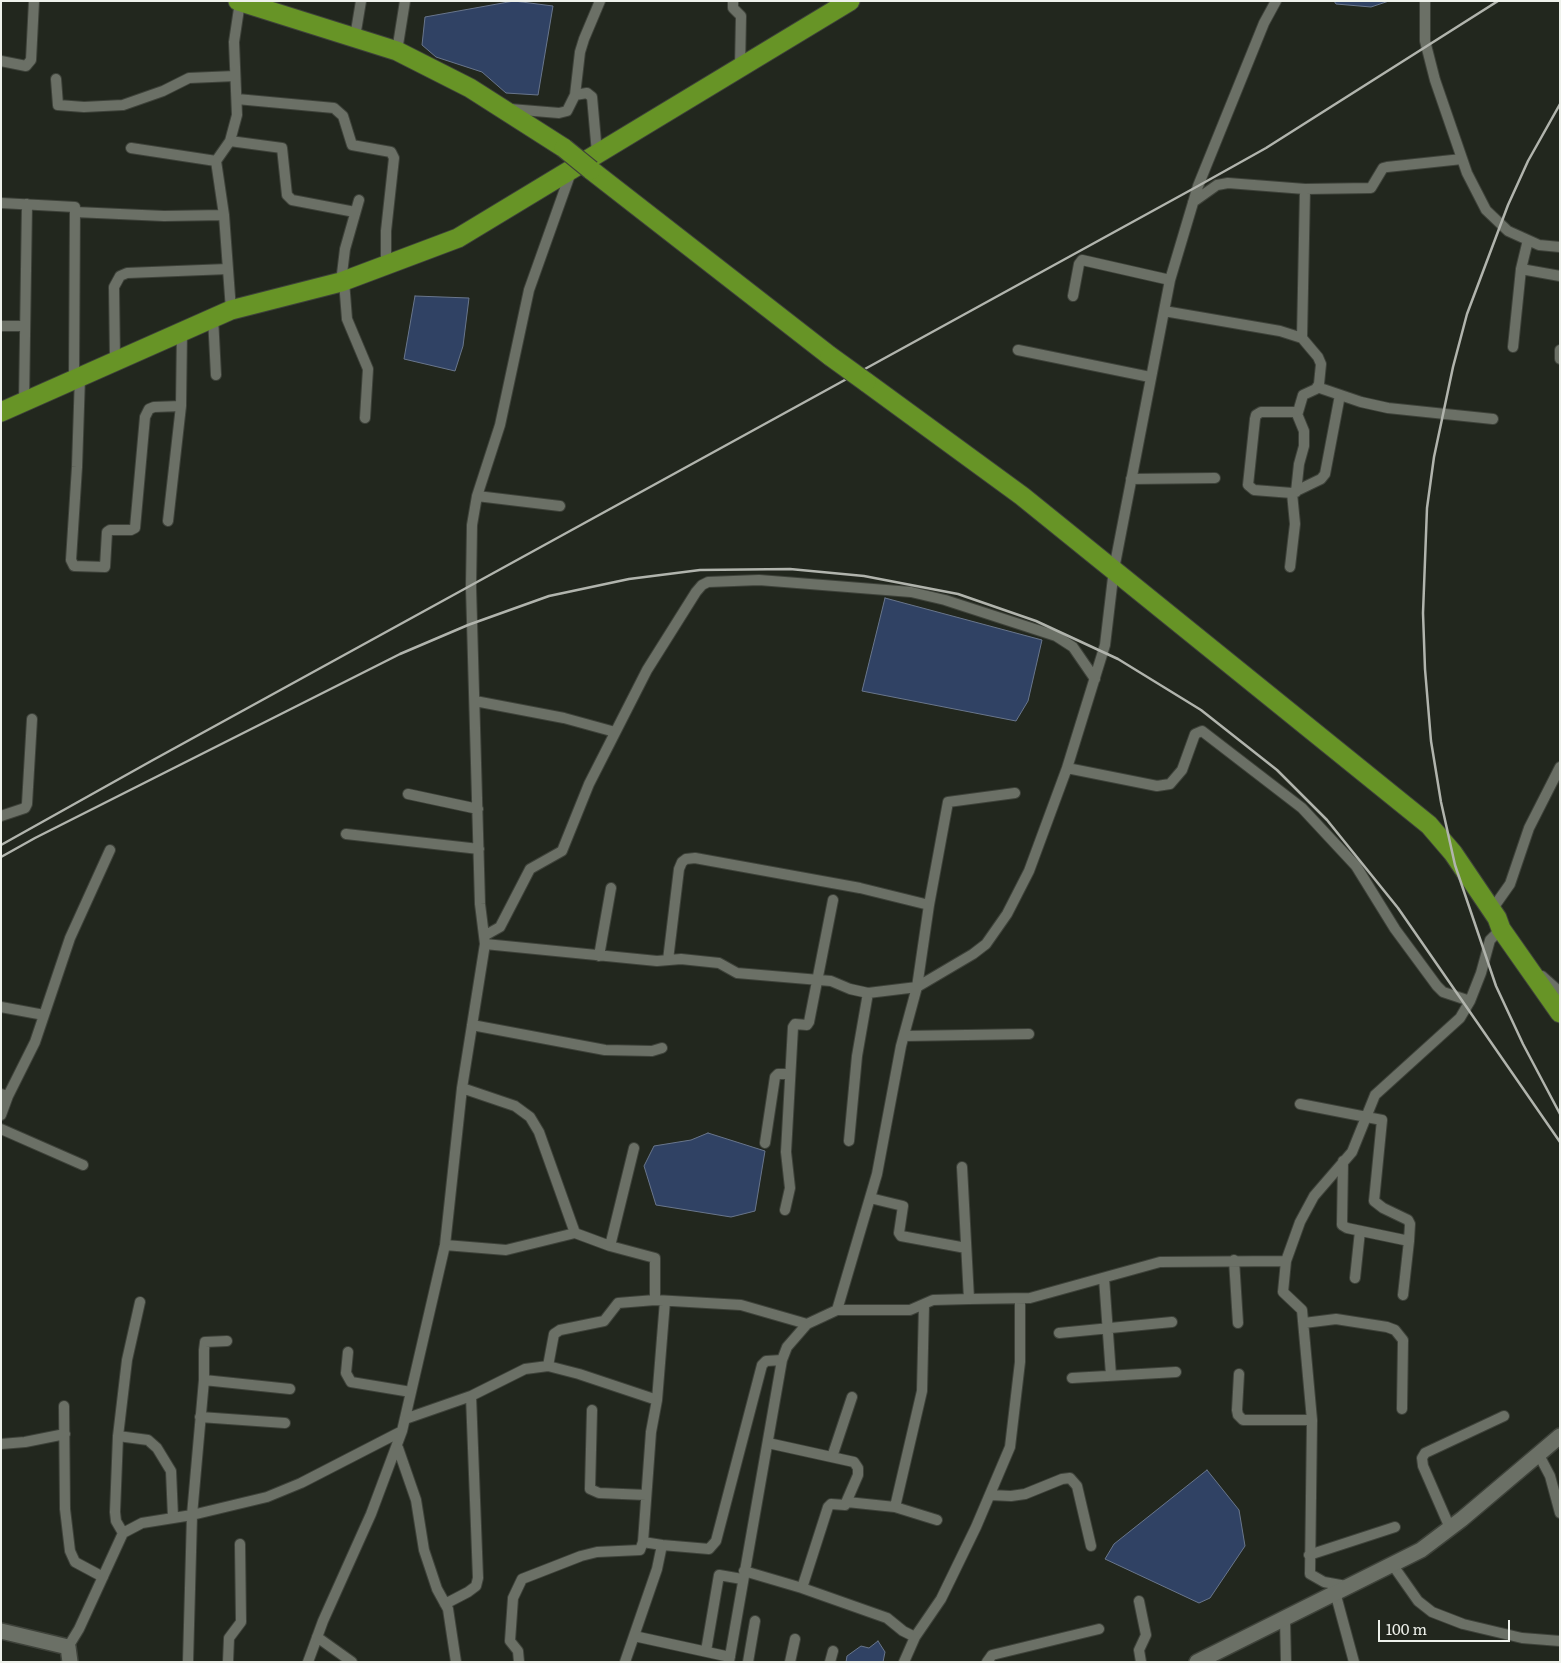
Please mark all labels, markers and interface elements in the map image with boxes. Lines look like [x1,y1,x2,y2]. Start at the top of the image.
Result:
scale bar [1381,1610,1514,1642]
text: 100 m [1386,1617,1427,1640]

